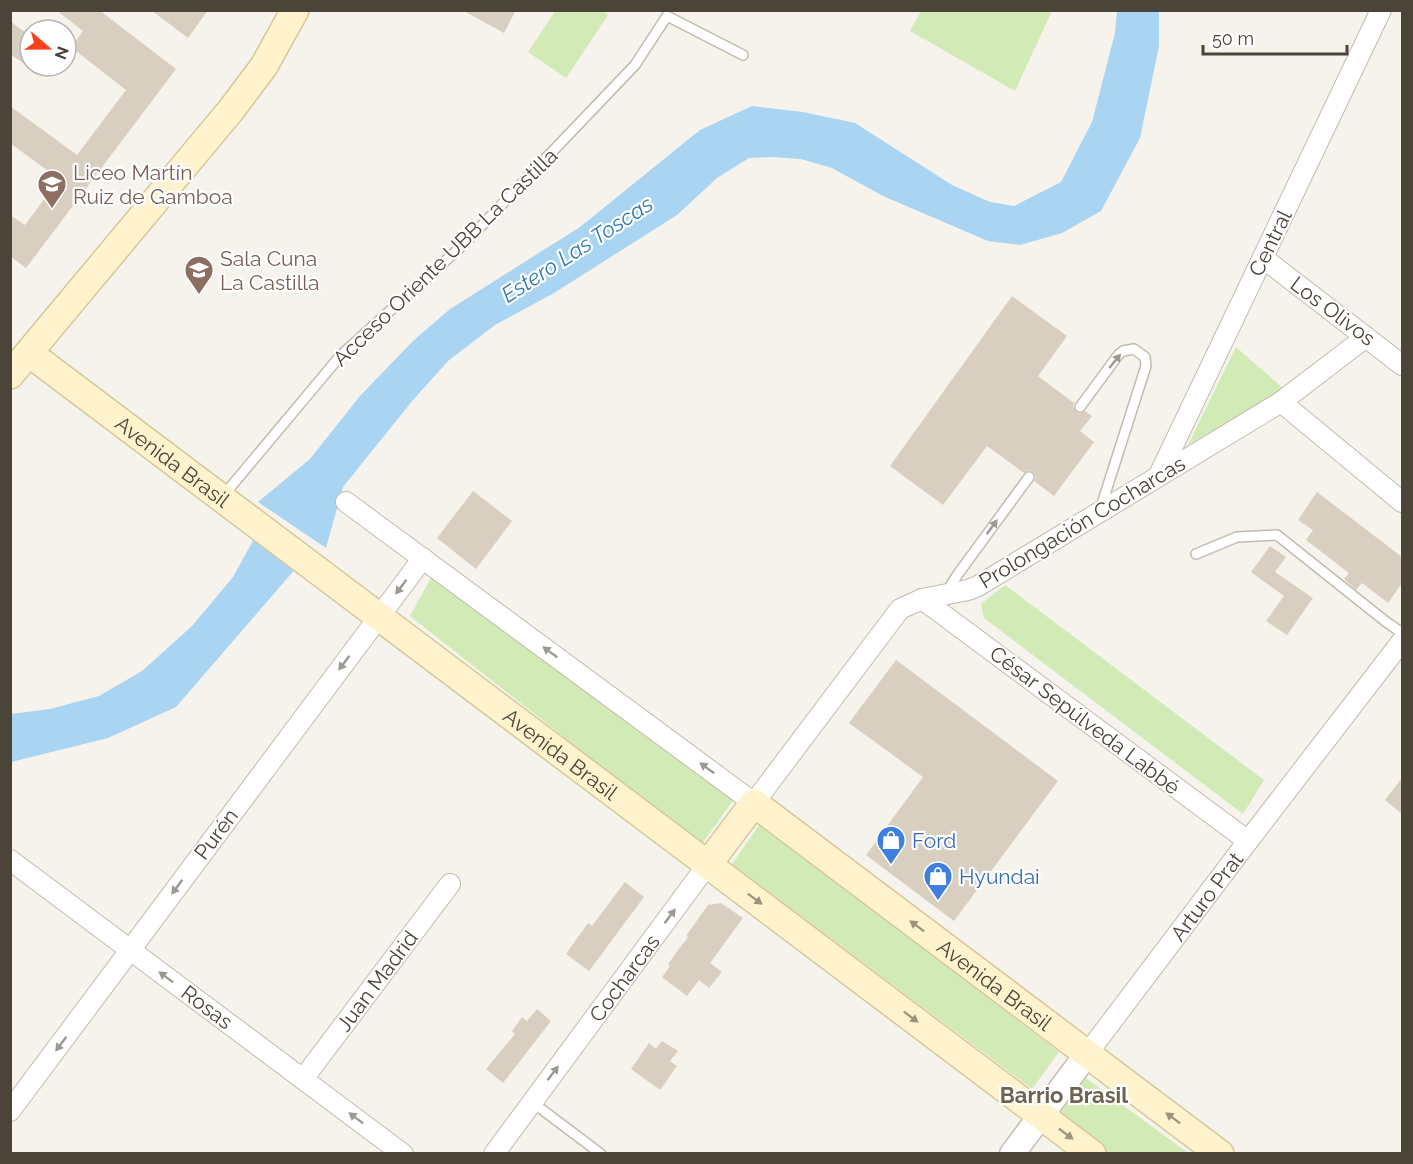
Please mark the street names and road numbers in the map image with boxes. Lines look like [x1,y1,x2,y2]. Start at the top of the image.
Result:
street label: Acceso Oriente UBB La Castilla [328,143,562,371]
street label: Central [1243,206,1297,280]
street label: Los Olivos [1286,271,1380,351]
street label: Avenida Brasil [111,410,235,513]
street label: Prolongación Cocharcas [974,451,1190,593]
street label: César Sepúlveda Labbé [985,640,1185,800]
street label: Avenida Brasil [499,703,623,805]
street label: Purén [189,804,243,864]
street label: Arturo Prat [1165,847,1248,945]
street label: Juan Madrid [331,926,423,1036]
street label: Cocharcas [584,929,664,1026]
street label: Avenida Brasil [933,933,1057,1036]
street label: Rosas [176,980,238,1034]

